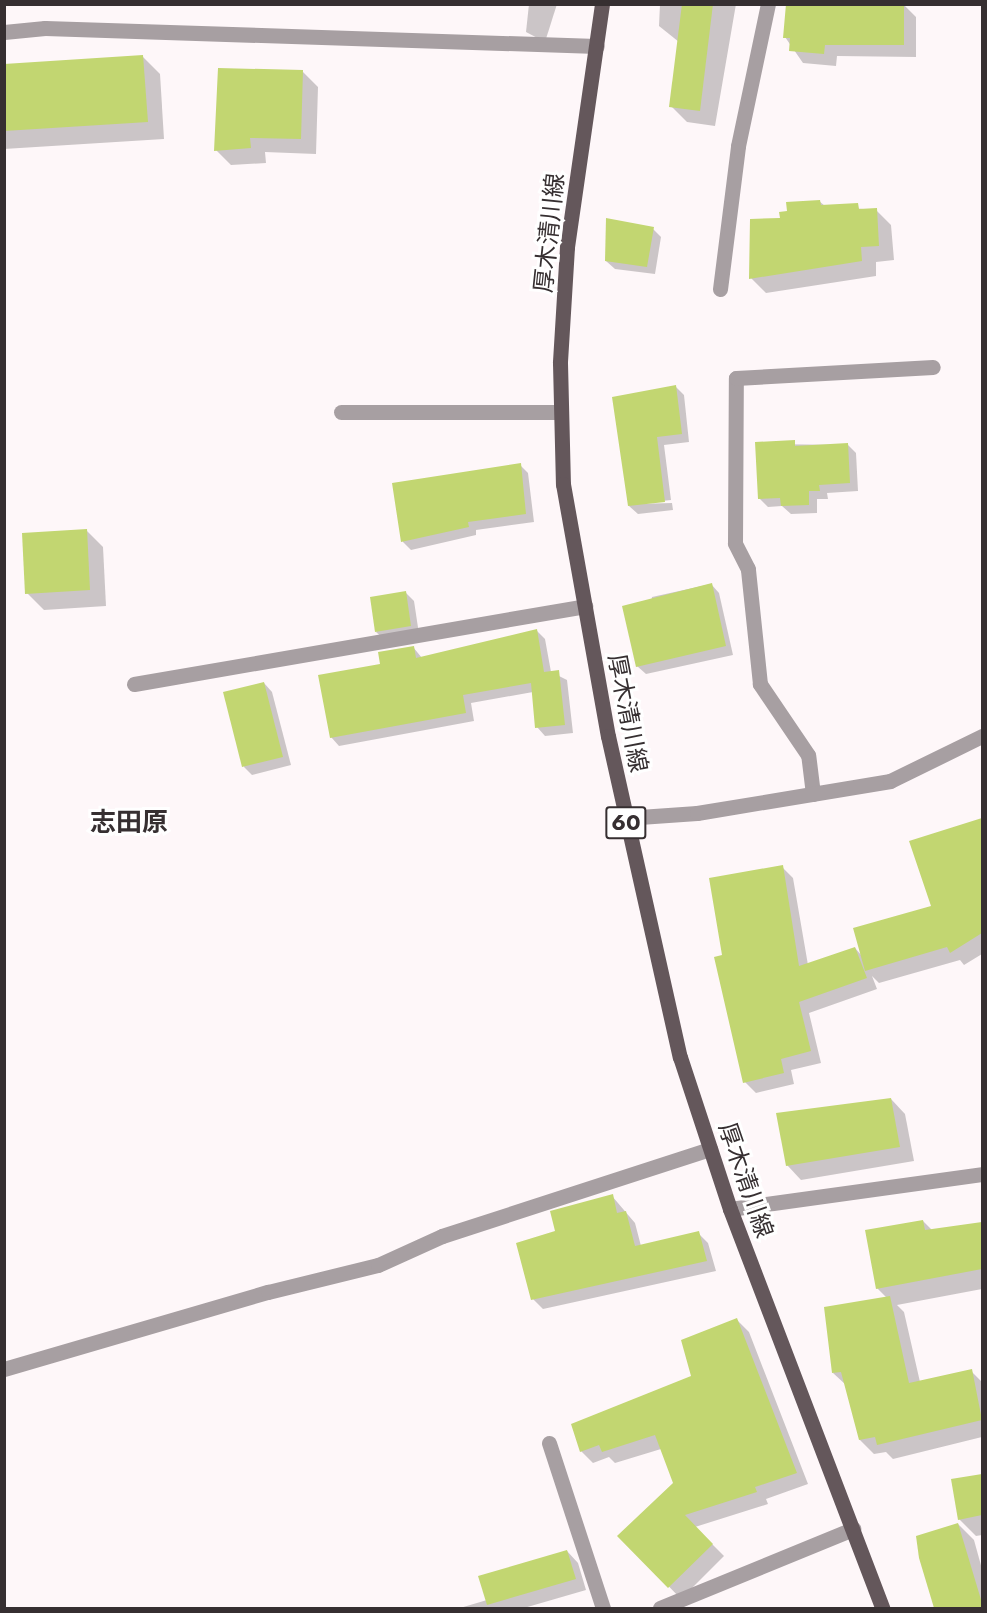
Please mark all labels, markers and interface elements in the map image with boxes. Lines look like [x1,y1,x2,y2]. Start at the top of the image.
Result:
street label: 厚木清川線 [528,172,570,294]
street label: 厚木清川線 [602,651,654,775]
road number: 60 [605,804,647,842]
district label: 志田原 [90,807,168,839]
street label: 厚木清川線 [713,1119,779,1241]

